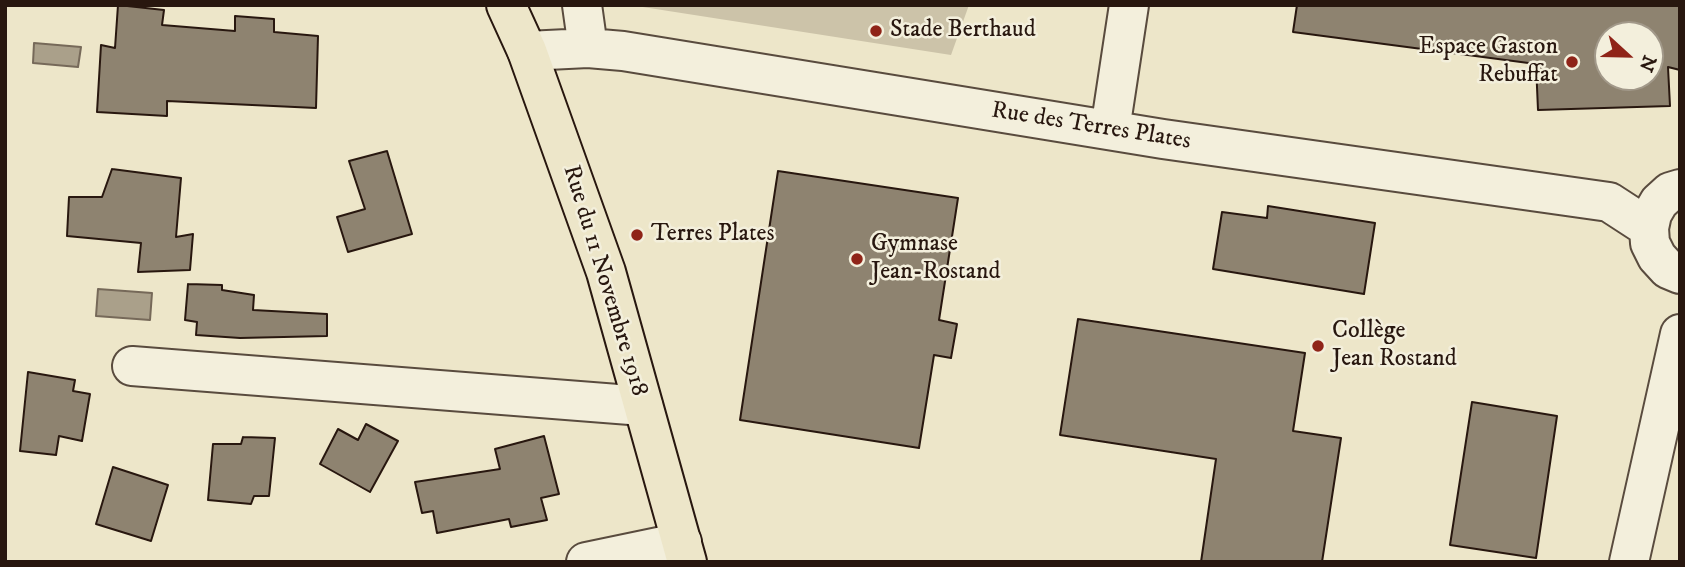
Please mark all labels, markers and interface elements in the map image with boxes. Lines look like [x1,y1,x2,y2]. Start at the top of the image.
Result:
place label: Stade Berthaud [890,17,1036,45]
north arrow [1594,21,1664,91]
marker: Stade Berthaud [868,23,884,39]
place label: Espace Gaston Rebuffat [1418,34,1558,90]
text: N [1633,52,1661,75]
marker: Espace Gaston Rebuffat [1564,54,1580,70]
street label: Rue des Terres Plates [989,97,1193,157]
street label: Rue du 11 Novembre 1918 [555,162,653,400]
place label: Terres Plates [651,221,775,249]
marker: Terres Plates [629,227,645,243]
place label: Gymnase Jean-Rostand [871,231,1000,287]
marker: Gymnase Jean-Rostand [849,251,865,267]
place label: Collège Jean Rostand [1332,318,1457,374]
marker: Collège Jean Rostand [1310,338,1326,354]

